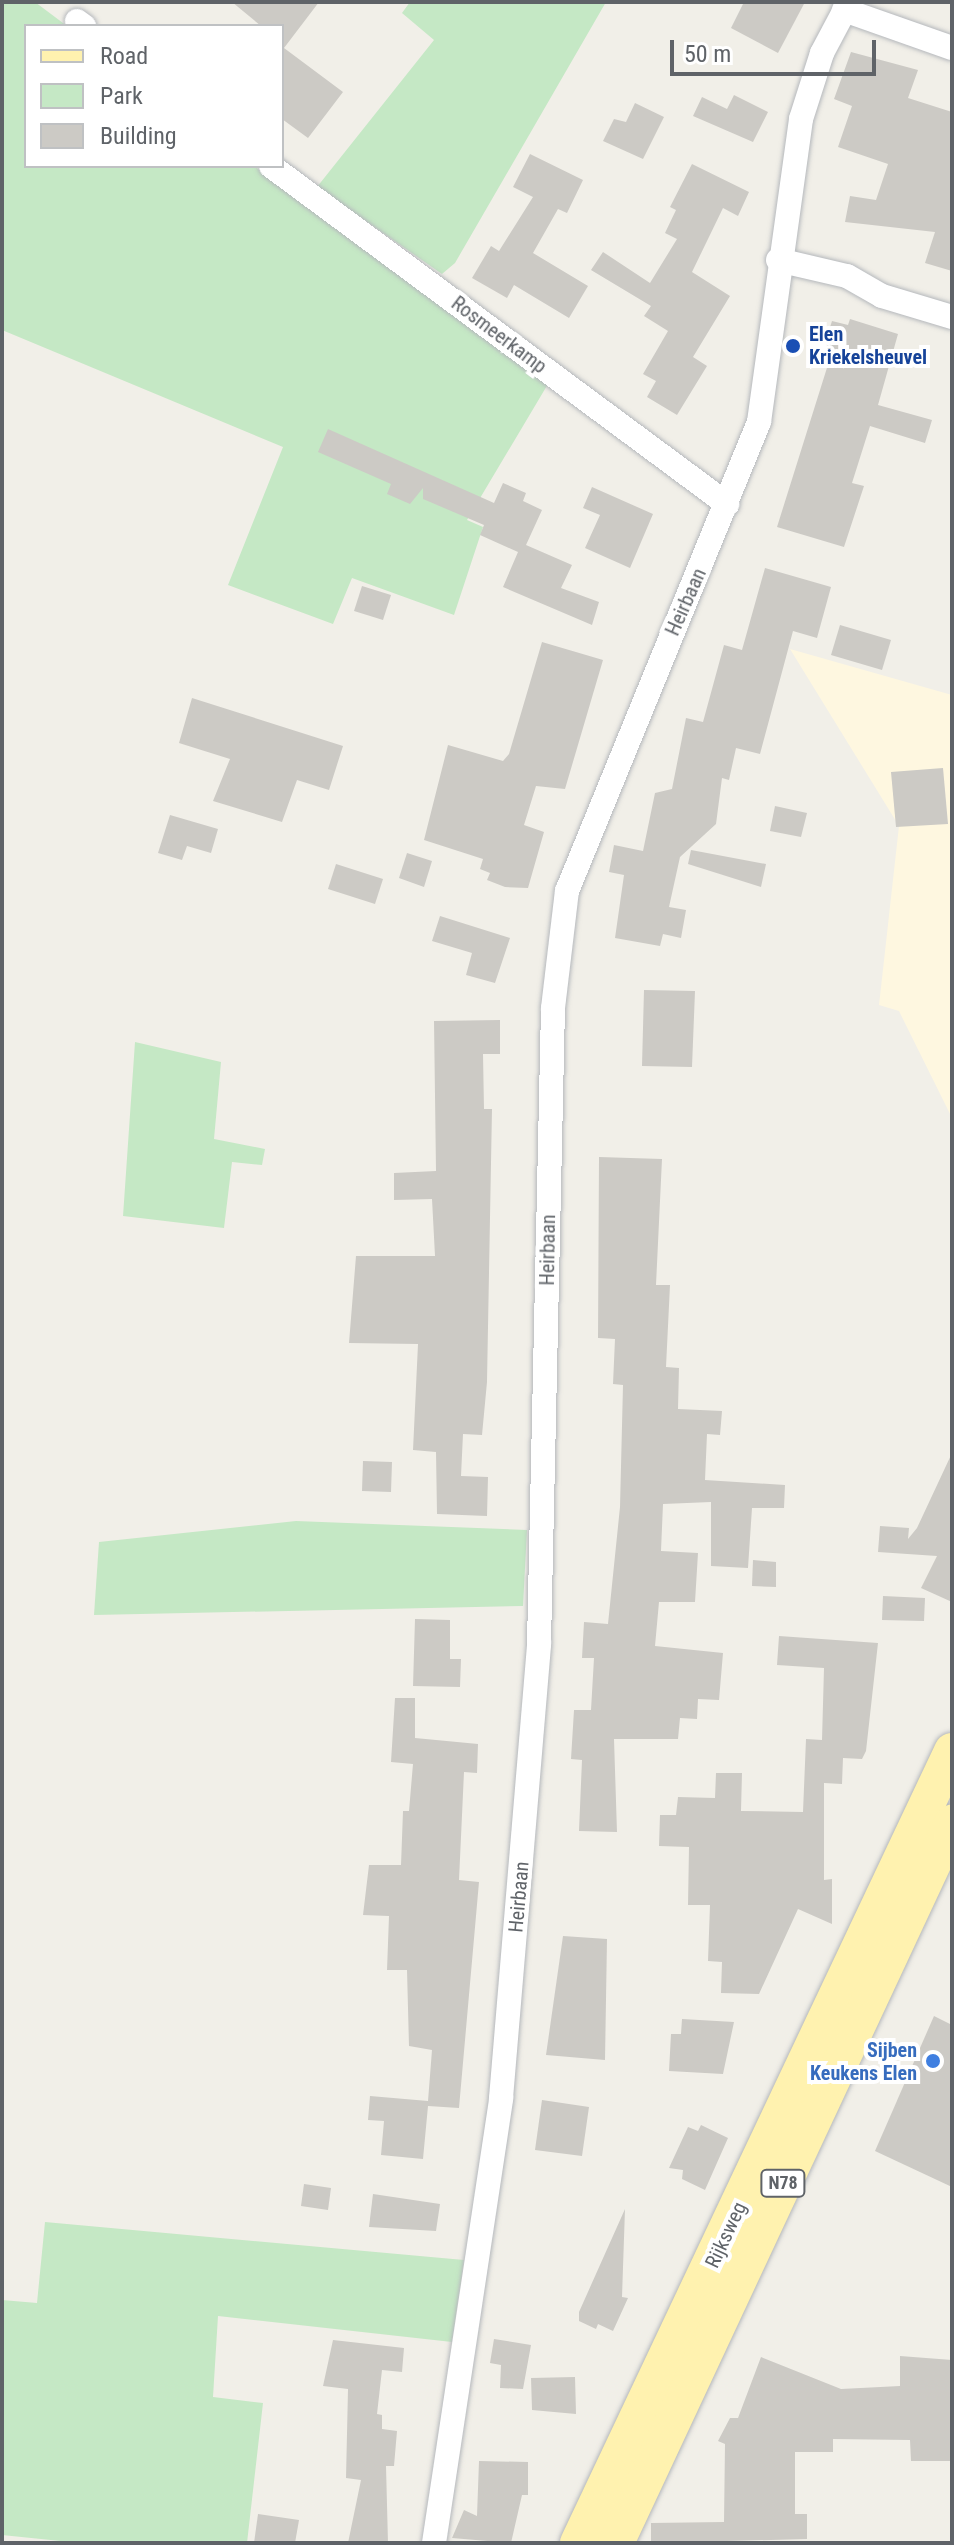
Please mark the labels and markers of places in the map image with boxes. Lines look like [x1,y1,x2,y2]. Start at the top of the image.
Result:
place label: Elen Kriekelsheuvel [809,322,927,369]
marker: Elen Kriekelsheuvel [784,337,802,355]
place label: Sijben Keukens Elen [810,2038,917,2085]
marker: Sijben Keukens Elen [924,2052,942,2070]

